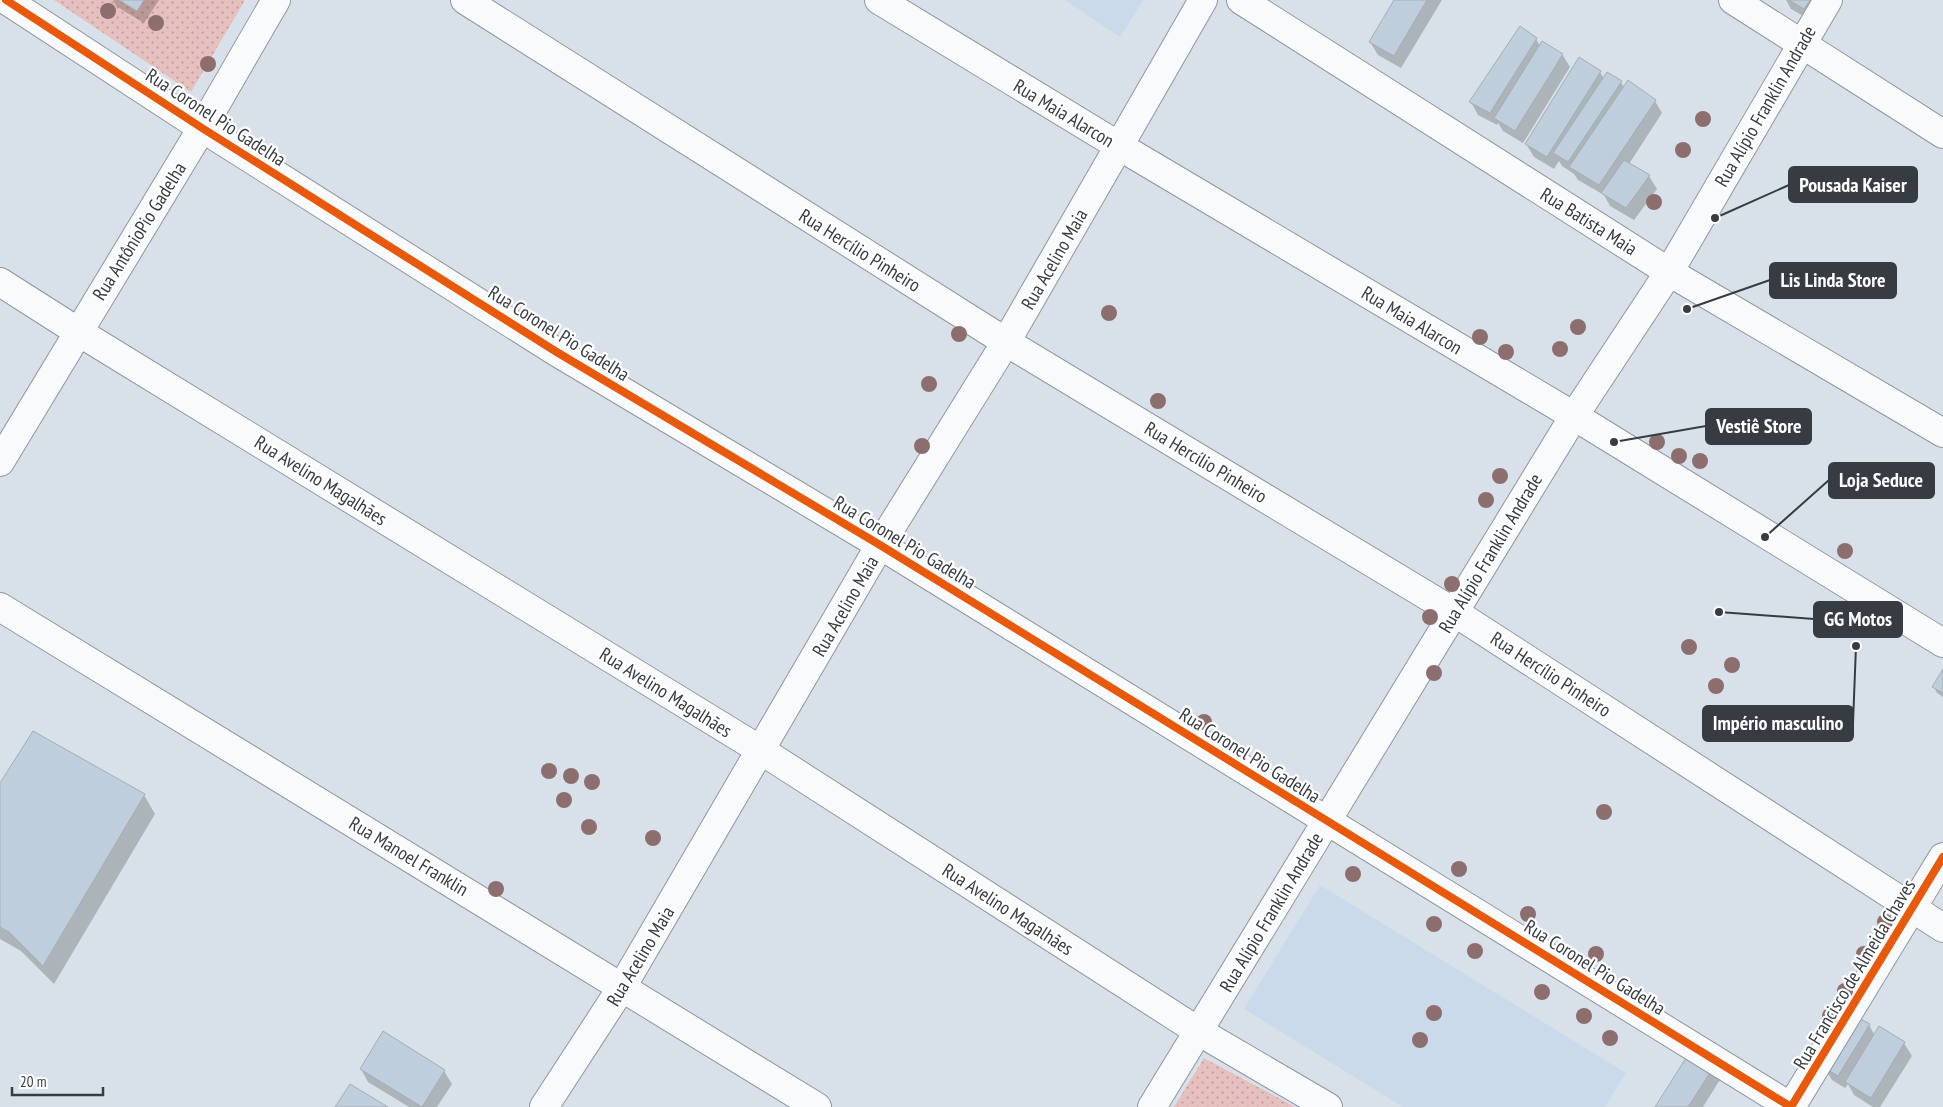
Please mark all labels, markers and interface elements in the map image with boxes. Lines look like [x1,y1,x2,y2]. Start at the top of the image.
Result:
street label: Rua Alípio Franklin Andrade [1709,21,1821,191]
street label: Rua Coronel Pio Gadelha [142,63,290,171]
street label: Rua Maia Alarcon [1009,74,1119,152]
street label: Rua AntônioPio Gadelha [87,158,191,304]
callout: Pousada Kaiser [1789,167,1917,202]
text: Pousada Kaiser [1799,172,1907,198]
street label: Rua Batista Maia [1536,182,1642,260]
street label: Rua Hercílio Pinheiro [795,203,925,297]
street label: Rua Acelino Maia [1016,204,1092,314]
callout: Lis Linda Store [1770,263,1896,298]
text: Lis Linda Store [1780,267,1886,293]
street label: Rua Coronel Pio Gadelha [484,280,634,386]
street label: Rua Maia Alarcon [1357,281,1467,359]
callout: Vestiê Store [1706,409,1811,444]
text: Vestiê Store [1715,413,1802,439]
street label: Rua Hercílio Pinheiro [1140,416,1272,508]
street label: Rua Avelino Magalhães [250,430,392,530]
callout: Loja Seduce [1829,463,1934,498]
text: Loja Seduce [1839,467,1923,493]
street label: Rua Alípio Franklin Andrade [1433,469,1547,637]
street label: Rua Coronel Pio Gadelha [829,490,981,594]
street label: Rua Acelino Maia [807,551,883,661]
callout: GG Motos [1814,602,1902,637]
text: GG Motos [1824,606,1892,632]
street label: Rua Hercílio Pinheiro [1486,626,1616,722]
street label: Rua Avelino Magalhães [595,642,737,742]
street label: Rua Coronel Pio Gadelha [1175,702,1325,808]
callout: Império masculino [1703,706,1853,741]
text: Império masculino [1713,710,1843,736]
street label: Rua Manoel Franklin [345,811,473,901]
street label: Rua Alípio Franklin Andrade [1214,828,1328,996]
street label: Rua Avelino Magalhães [938,858,1078,960]
street label: Rua Francisco de Almeida Chaves [1788,875,1920,1073]
street label: Rua Acelino Maia [601,902,679,1010]
street label: Rua Coronel Pio Gadelha [1520,914,1670,1020]
scale bar [12,1064,104,1096]
text: 20 m [20,1072,46,1091]

